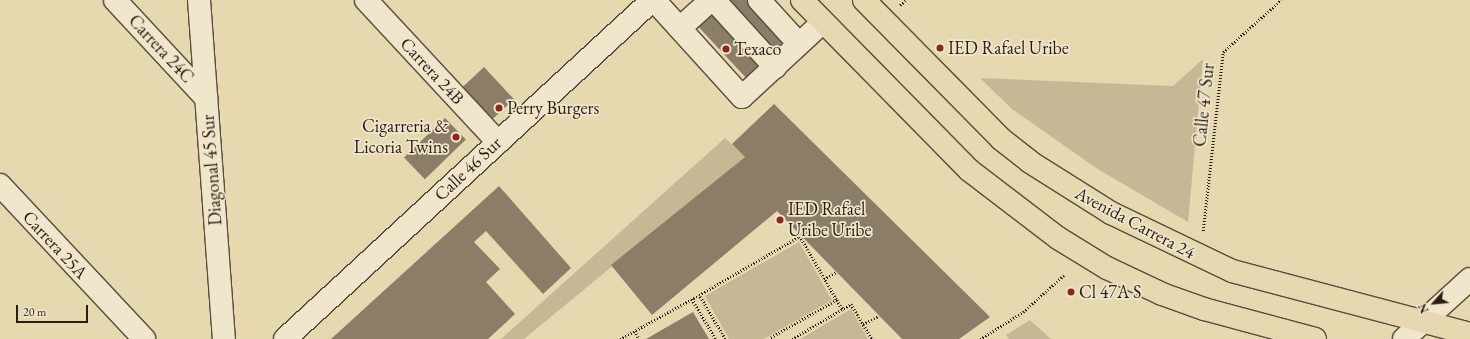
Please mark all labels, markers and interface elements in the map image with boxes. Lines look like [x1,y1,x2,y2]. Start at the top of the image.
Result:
street label: Carrera 24C [124,10,198,88]
street label: Carrera 24B [396,33,468,109]
place label: IED Rafael Uribe [948,37,1069,59]
place label: Texaco [734,38,781,60]
marker: IED Rafael Uribe [935,43,945,53]
marker: Texaco [721,44,731,54]
street label: Calle 47 Sur [1189,62,1219,148]
place label: Perry Burgers [507,97,599,119]
marker: Perry Burgers [494,103,504,113]
street label: Diagonal 45 Sur [197,114,227,226]
place label: Cigarreria & Licoria Twins [354,116,448,158]
street label: Calle 46 Sur [430,132,506,206]
marker: Cigarreria & Licoria Twins [451,132,461,142]
street label: Avenida Carrera 24 [1071,182,1199,264]
place label: IED Rafael Uribe Uribe [788,199,872,242]
street label: Carrera 25A [18,206,92,284]
marker: IED Rafael Uribe Uribe [775,215,785,225]
place label: Cl 47A S [1079,281,1141,303]
north arrow [1414,283,1454,323]
marker: Cl 47A S [1066,287,1076,297]
scale bar [18,297,90,323]
text: N [1415,301,1432,316]
text: 20 m [23,304,46,320]

